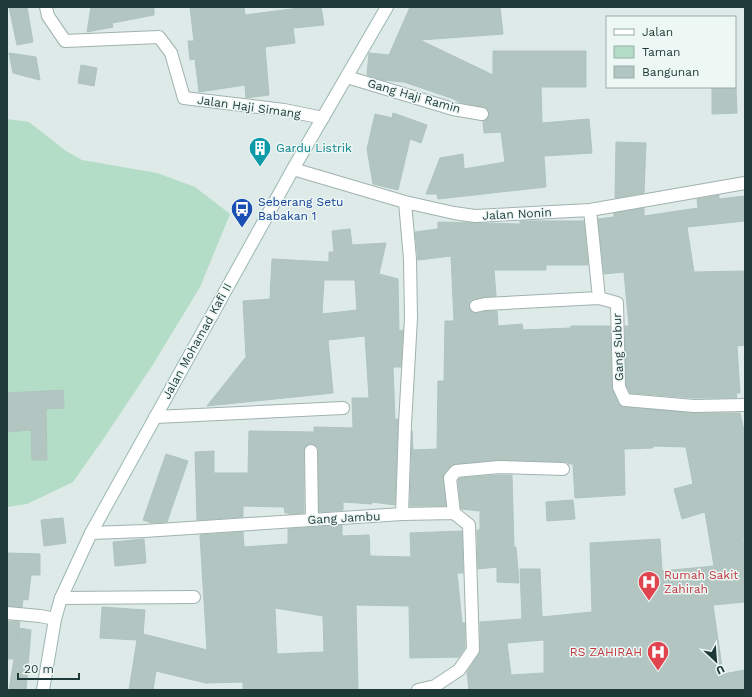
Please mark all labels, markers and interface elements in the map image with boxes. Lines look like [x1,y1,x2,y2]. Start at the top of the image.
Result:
legend [606,16,736,88]
text: Jalan [642,25,673,39]
text: Taman [642,45,680,59]
text: Bangunan [642,65,700,79]
street label: Gang Haji Ramin [366,76,462,116]
street label: Jalan Haji Simang [196,93,302,121]
building icon: Gardu Listrik [247,135,273,168]
place label: Gardu Listrik [276,141,352,155]
place label: Seberang Setu Babakan 1 [258,195,343,223]
bus stop icon: Seberang Setu Babakan 1 [229,196,255,229]
street label: Jalan Nonin [482,205,552,223]
street label: Jalan Mohamad Kafi II [159,281,235,401]
street label: Gang Subur [610,313,626,381]
street label: Gang Jambu [307,509,381,527]
place label: Rumah Sakit Zahirah [664,568,738,596]
hospital icon: Rumah Sakit Zahirah [636,569,662,602]
hospital icon: RS ZAHIRAH [645,639,671,672]
north arrow [696,641,736,681]
place label: RS ZAHIRAH [570,645,642,659]
scale bar [18,655,79,681]
text: 20 m [24,662,54,676]
text: U [714,662,727,677]

